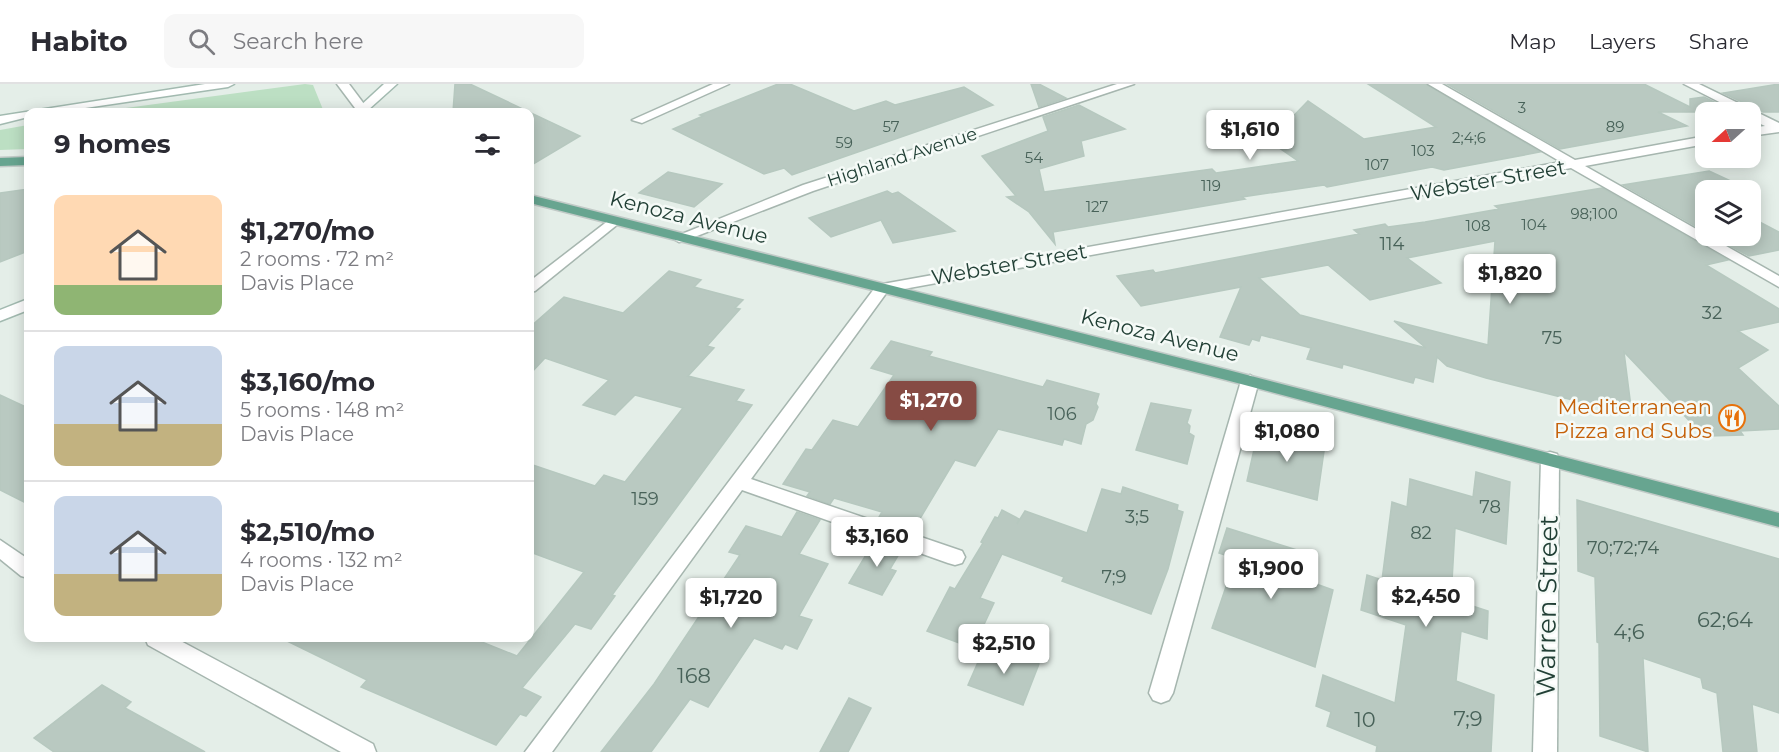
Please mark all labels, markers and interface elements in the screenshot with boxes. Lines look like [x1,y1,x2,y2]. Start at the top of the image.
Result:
search box [164,14,584,68]
text: Habito [30,24,128,58]
icon: search [185,25,218,58]
text: Search here [233,28,364,55]
text: Map [1509,29,1556,54]
text: Layers [1589,29,1656,54]
text: Share [1689,29,1749,54]
house number: 3 [1518,98,1526,117]
north arrow [1695,102,1761,168]
map controls [1695,102,1761,246]
pin: $1,610 [1201,110,1299,161]
house number: 57 [882,117,900,136]
text: $1,610 [1220,117,1280,141]
house number: 89 [1606,117,1624,136]
street label: Highland Avenue [824,122,980,192]
text: 9 homes [54,128,171,160]
icon: filters [471,128,504,161]
house number: 2;4;6 [1452,128,1486,147]
house number: 59 [835,133,853,152]
house number: 103 [1411,141,1435,160]
house number: 54 [1025,148,1043,167]
street label: Webster Street [1408,154,1568,206]
house number: 107 [1365,155,1389,174]
house number: 119 [1201,176,1221,195]
button: layers [1695,180,1761,246]
street label: Kenoza Avenue [607,185,771,249]
house number: 127 [1086,197,1109,216]
house number: 98;100 [1570,204,1618,223]
text: $1,270/mo [240,215,375,247]
house number: 104 [1521,215,1547,234]
house number: 108 [1466,216,1490,235]
icon: home [102,219,174,291]
house number: 114 [1380,233,1405,255]
street label: Webster Street [929,238,1089,290]
text: 2 rooms · 72 m² [240,247,394,271]
pin: $1,820 [1461,254,1559,305]
text: $1,820 [1478,261,1542,285]
text: Davis Place [240,271,354,295]
house number: 32 [1702,302,1722,324]
street label: Kenoza Avenue [1078,303,1242,367]
house number: 75 [1542,327,1562,349]
text: $3,160/mo [240,366,375,398]
icon: home [102,370,174,442]
pin: $1,270 [882,381,980,432]
text: $1,270 [899,388,963,412]
place label: Mediterranean Pizza and Subs [1554,394,1712,443]
text: 5 rooms · 148 m² [240,398,404,422]
house number: 106 [1047,403,1077,425]
restaurant icon: Mediterranean Pizza and Subs [1717,403,1747,433]
pin: $1,080 [1238,412,1336,463]
text: $1,080 [1254,419,1320,443]
text: Davis Place [240,422,354,446]
house number: 159 [631,488,659,510]
house number: 78 [1479,496,1501,518]
house number: 3;5 [1125,506,1149,528]
street label: Warren Street [1529,515,1565,697]
text: $2,510/mo [240,516,375,548]
pin: $3,160 [828,517,926,568]
icon: home [102,520,174,592]
house number: 82 [1410,522,1432,544]
text: $3,160 [845,524,909,548]
house number: 70;72;74 [1587,537,1659,559]
text: 4 rooms · 132 m² [240,548,403,572]
pin: $1,900 [1222,549,1320,600]
text: $1,900 [1238,556,1304,580]
house number: 7;9 [1101,566,1127,588]
text: Davis Place [240,572,354,596]
pin: $2,450 [1377,577,1475,628]
pin: $1,720 [682,578,780,629]
text: $2,450 [1391,584,1461,608]
text: $1,720 [699,585,763,609]
house number: 62;64 [1697,607,1753,632]
house number: 4;6 [1613,619,1645,644]
pin: $2,510 [955,624,1053,675]
text: $2,510 [972,631,1036,655]
house number: 168 [677,663,711,688]
house number: 7;9 [1453,706,1483,731]
house number: 10 [1354,707,1376,732]

